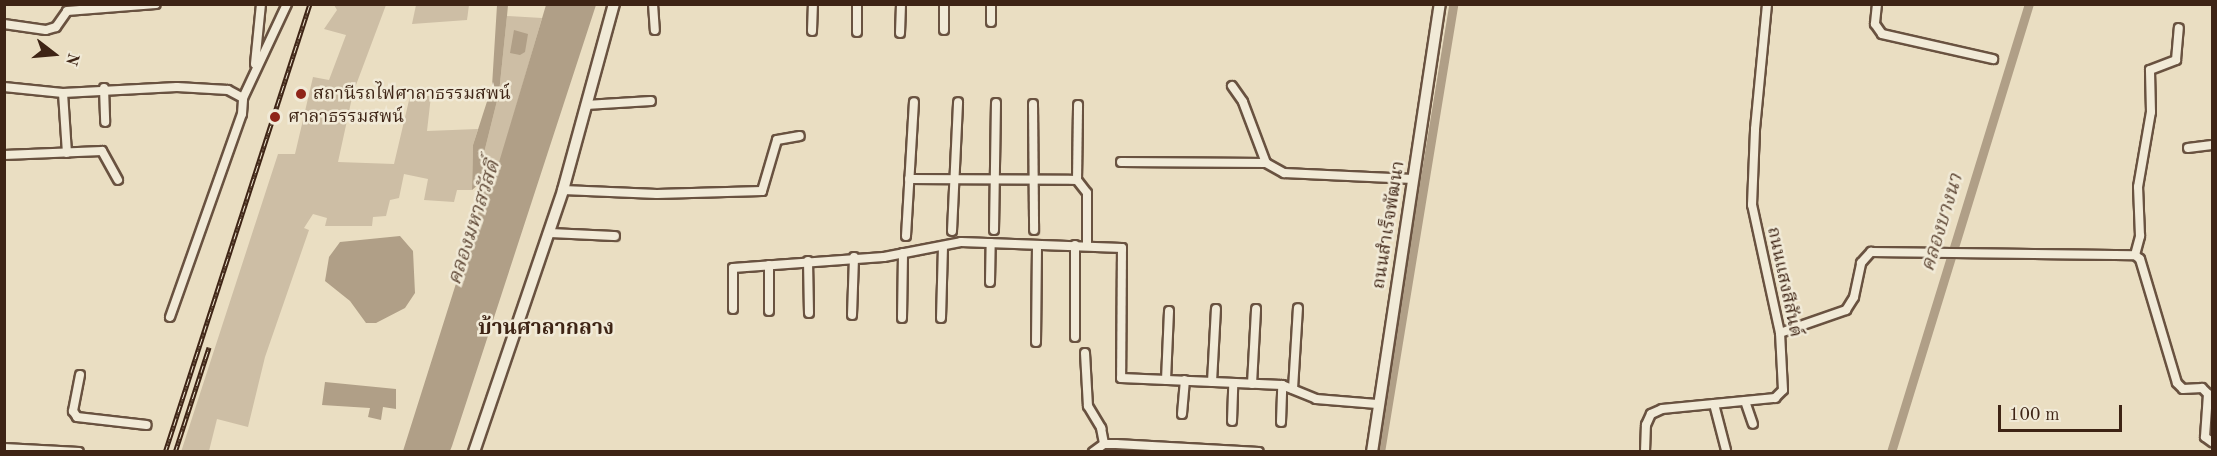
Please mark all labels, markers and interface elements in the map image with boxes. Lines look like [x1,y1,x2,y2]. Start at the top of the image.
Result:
north arrow [24,24,84,84]
text: N [62,51,81,67]
place label: สถานีรถไฟศาลาธรรมสพน์ [313,83,511,105]
marker: สถานีรถไฟศาลาธรรมสพน์ [294,87,308,101]
place label: ศาลาธรรมสพน์ [288,106,404,128]
marker: ศาลาธรรมสพน์ [266,108,284,126]
water label: คลองมหาสวัสดิ์ [444,158,506,288]
street label: ถนนสำเร็จพัฒนา [1368,159,1410,291]
water label: คลองบางนา [1917,171,1969,275]
street label: ถนนแสงสีสันต์ [1762,225,1806,339]
district label: บ้านศาลากลาง [478,316,614,342]
scale bar [2001,393,2126,431]
text: 100 m [2009,406,2060,424]

